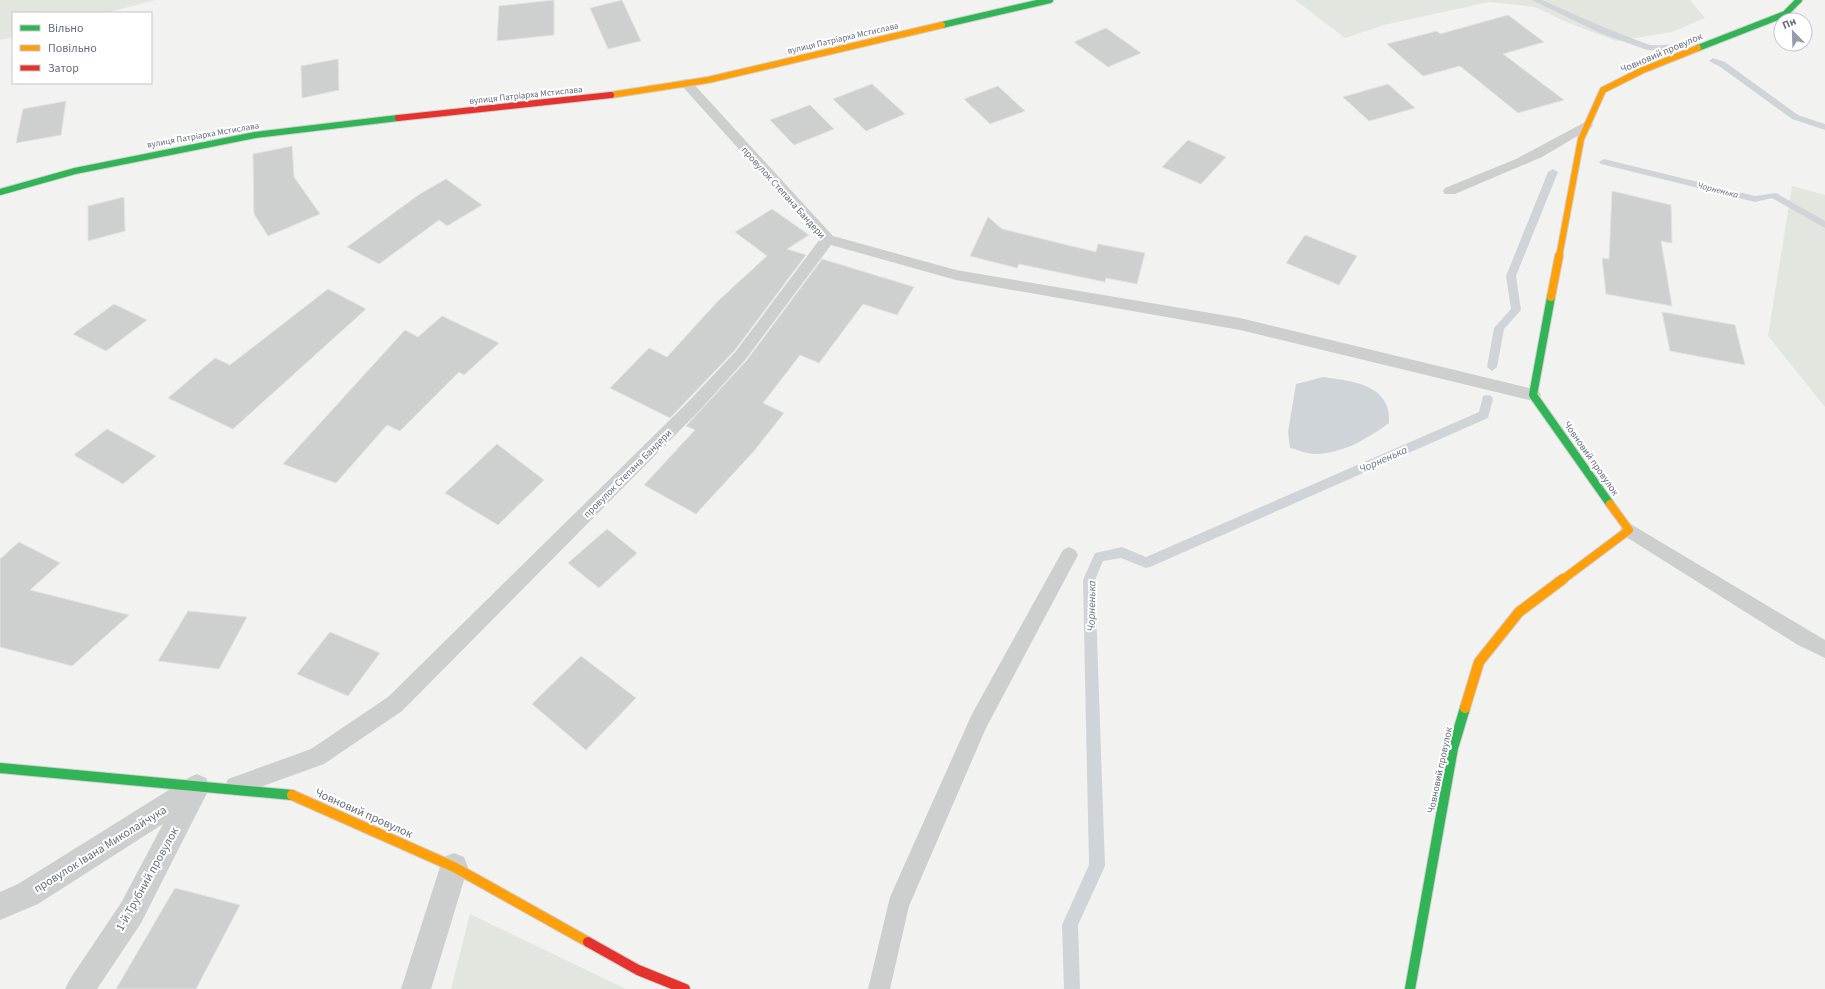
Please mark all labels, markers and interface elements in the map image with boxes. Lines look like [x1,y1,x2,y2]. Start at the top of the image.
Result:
legend [12,12,152,84]
north arrow [1773,12,1813,52]
text: Пн [1780,14,1799,33]
street label: вулиця Патріарха Мстислава [786,19,900,58]
text: Вільно [48,20,84,37]
street label: Човновий провулок [1618,29,1705,77]
text: Повільно [48,40,97,57]
text: Затор [48,60,79,77]
street label: вулиця Патріарха Мстислава [469,83,583,108]
street label: вулиця Патріарха Мстислава [146,119,260,152]
street label: провулок Степана Бандери [738,143,829,242]
water label: Чорненька [1696,179,1740,202]
street label: Човновий провулок [1560,419,1622,499]
street label: провулок Степана Бандери [580,426,675,521]
water label: Чорненька [1357,442,1410,477]
water label: Чорненька [1084,580,1099,632]
street label: Човновий провулок [1424,726,1456,815]
street label: Човновий провулок [312,784,415,843]
street label: провулок Івана Миколайчука [31,802,170,897]
street label: 1-й Трубний провулок [112,824,183,934]

